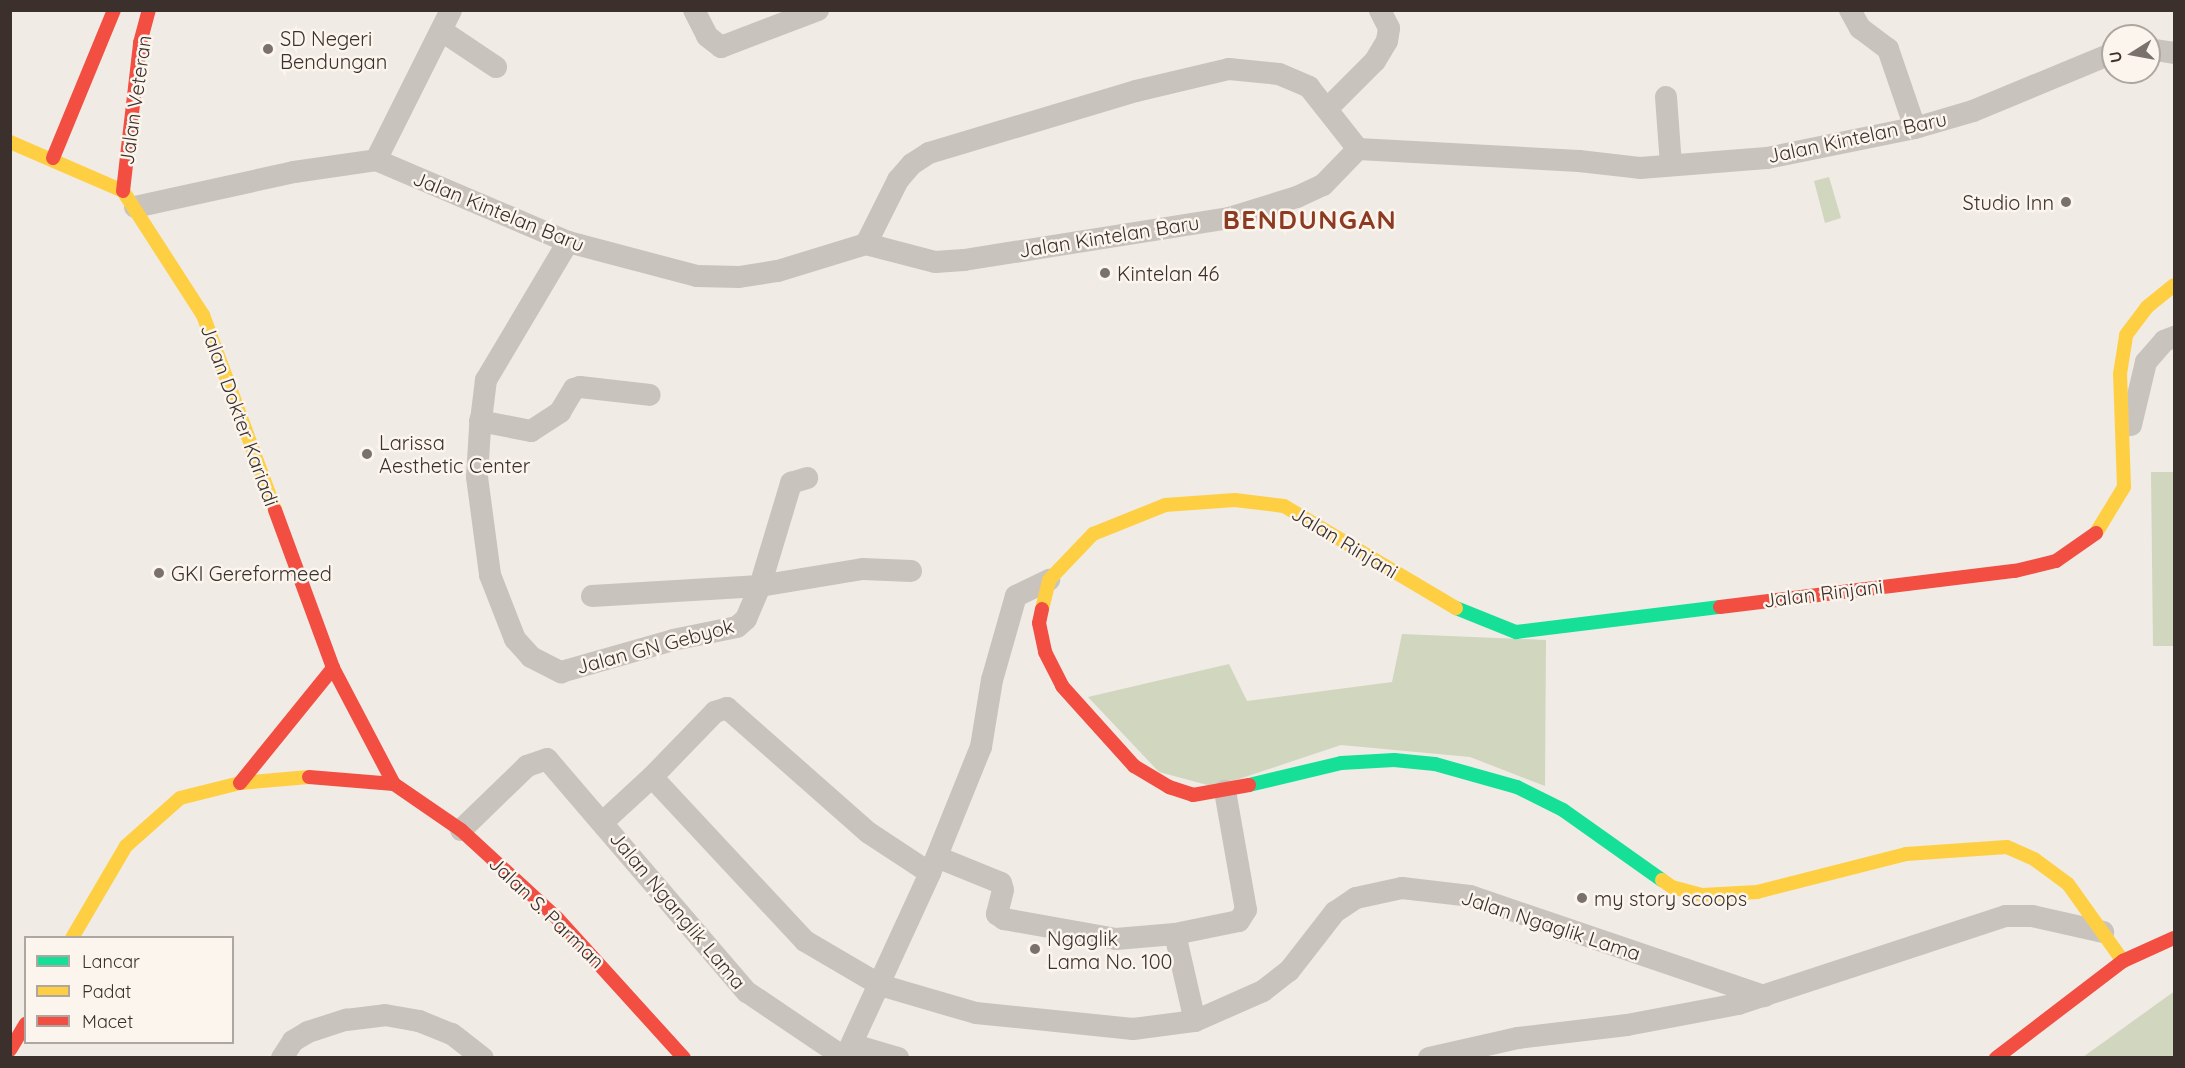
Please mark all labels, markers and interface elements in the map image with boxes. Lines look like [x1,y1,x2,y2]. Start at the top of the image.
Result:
north arrow [2101,24,2161,84]
place label: SD Negeri Bendungan [280,26,387,73]
street label: Jalan Veteran [114,34,156,166]
marker: SD Negeri Bendungan [261,42,275,56]
text: U [2104,50,2126,64]
street label: Jalan Kintelan Baru [1765,106,1949,168]
street label: Jalan Kintelan Baru [410,166,588,256]
place label: Studio Inn [1963,190,2054,214]
marker: Studio Inn [2059,195,2073,209]
district label: BENDUNGAN [1223,204,1397,236]
street label: Jalan Kintelan Baru [1017,210,1201,262]
place label: Kintelan 46 [1117,261,1219,285]
marker: Kintelan 46 [1098,266,1112,280]
street label: Jalan Dokter Kariadi [196,321,284,509]
place label: Larissa Aesthetic Center [379,430,531,477]
marker: Larissa Aesthetic Center [360,447,374,461]
street label: Jalan Rinjani [1287,501,1403,583]
place label: GKI Gereformeed [171,561,332,585]
marker: GKI Gereformeed [152,566,166,580]
street label: Jalan Rinjani [1762,574,1884,612]
street label: Jalan GN Gebyok [573,613,737,679]
street label: Jalan Nganglik Lama [605,826,751,994]
street label: Jalan S. Parman [484,851,610,973]
street label: Jalan Ngaglik Lama [1458,885,1644,965]
place label: my story scoops [1594,886,1747,910]
marker: my story scoops [1575,891,1589,905]
place label: Ngaglik Lama No. 100 [1047,926,1172,973]
legend [24,936,234,1044]
marker: Ngaglik Lama No. 100 [1028,942,1042,956]
text: Lancar [82,950,140,973]
text: Padat [82,980,131,1003]
text: Macet [82,1010,133,1033]

